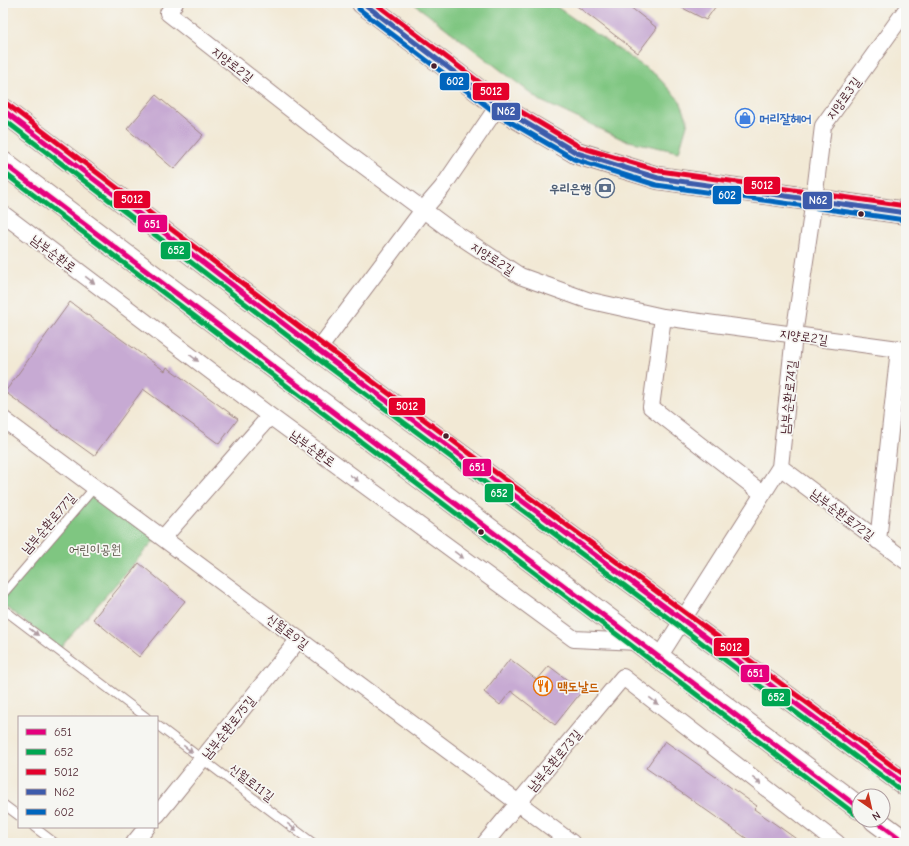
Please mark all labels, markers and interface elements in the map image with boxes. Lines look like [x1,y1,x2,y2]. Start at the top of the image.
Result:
street label: 지양로2길 [209,44,256,85]
unlabelled marker [429,61,439,71]
line badge: 602 [439,72,470,91]
street label: 지양로3길 [823,74,864,122]
text: 602 [446,75,464,88]
line badge: 5012 [472,82,510,101]
text: 5012 [480,85,502,98]
line badge: N62 [491,102,521,121]
text: N62 [497,105,516,118]
shop icon: 머리잘헤어 [734,107,756,129]
place label: 머리잘헤어 [759,111,811,126]
line badge: 5012 [743,176,781,195]
bank icon: 우리은행 [594,177,616,199]
text: 5012 [751,179,773,192]
place label: 우리은행 [549,181,591,196]
line badge: 602 [712,185,742,205]
text: 602 [718,189,736,202]
line badge: 5012 [113,190,151,209]
line badge: N62 [802,191,833,210]
text: 5012 [121,193,143,206]
text: N62 [809,194,828,207]
unlabelled marker [856,209,866,219]
line badge: 651 [137,214,168,233]
text: 651 [144,218,160,231]
street label: 남부순환로 [28,232,79,275]
street label: 지양로2길 [468,239,517,278]
line badge: 652 [160,241,191,260]
text: 652 [167,244,185,257]
one-way arrow [85,276,95,284]
street label: 지양로2길 [779,326,829,347]
one-way arrow [188,354,199,362]
street label: 남부순환로74길 [777,359,800,435]
line badge: 5012 [388,397,426,416]
text: 5012 [396,400,418,413]
street label: 남부순환로 [287,427,338,470]
unlabelled marker [441,431,451,441]
line badge: 651 [462,458,492,477]
text: 651 [469,461,485,474]
one-way arrow [349,473,359,481]
line badge: 652 [484,483,514,503]
street label: 남부순환로72길 [808,486,877,543]
text: 652 [490,487,508,500]
street label: 남부순환로77길 [18,490,79,557]
unlabelled marker [476,527,486,537]
park label: 어린이공원 [69,542,121,557]
one-way arrow [453,550,464,559]
street label: 신월로9길 [264,611,312,652]
one-way arrow [29,628,39,636]
line badge: 5012 [713,637,750,657]
text: 5012 [720,641,742,654]
line badge: 651 [740,664,770,683]
text: 651 [747,667,763,680]
restaurant icon: 맥도날드 [532,675,554,697]
place label: 맥도날드 [557,679,599,694]
line badge: 652 [761,688,791,707]
text: 652 [767,691,785,704]
street label: 남부순환로75길 [199,693,258,762]
one-way arrow [649,697,660,705]
legend [18,716,158,828]
text: 651 [54,725,72,739]
street label: 남부순환로73길 [524,727,584,794]
text: 652 [54,745,73,759]
one-way arrow [183,745,193,753]
street label: 신월로11길 [226,761,277,804]
text: 5012 [54,765,79,779]
one-way arrow [751,777,762,785]
text: N62 [54,785,75,799]
north arrow [851,788,891,828]
text: 602 [54,805,74,819]
text: N [870,808,883,823]
one-way arrow [286,823,297,832]

